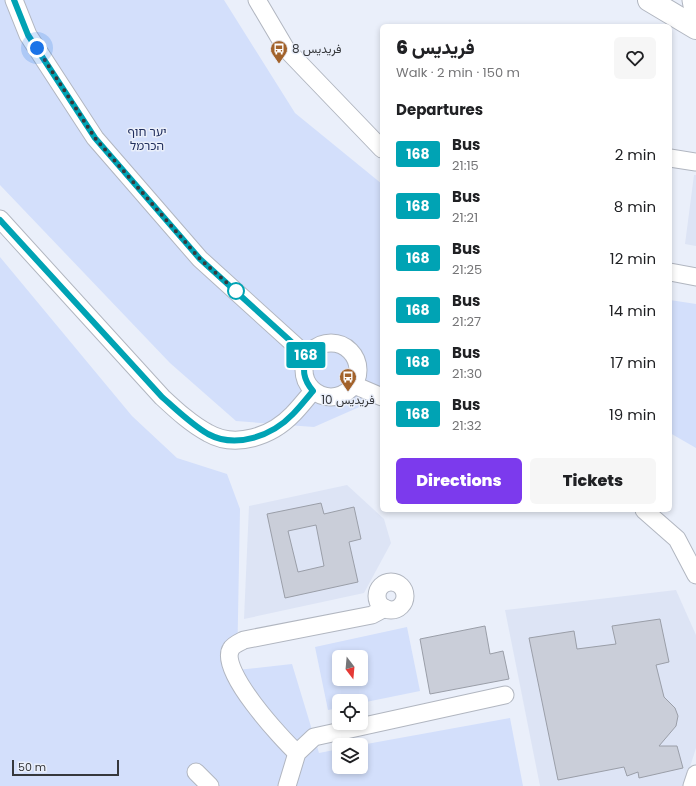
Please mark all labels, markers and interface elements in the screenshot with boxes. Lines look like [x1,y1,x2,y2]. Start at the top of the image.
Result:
text: فريديس 6 [396,34,475,61]
button: heart [614,37,656,79]
your location [27,38,47,58]
bus stop icon: فريديس 8 [269,39,289,64]
place label: فريديس 8 [292,40,342,57]
text: Walk · 2 min · 150 m [396,63,520,82]
text: Departures [396,99,483,120]
park label: יער חוף הכרמל [127,123,167,154]
text: Bus [452,134,480,155]
text: 168 [406,144,430,164]
text: 2 min [615,144,656,165]
text: 21:15 [452,156,479,175]
text: Bus [452,186,480,207]
text: 168 [406,196,430,216]
text: 8 min [614,196,656,217]
text: 21:21 [452,208,478,227]
text: Bus [452,238,480,259]
text: 168 [406,248,430,268]
text: 12 min [610,248,656,269]
text: 21:25 [452,260,482,279]
unlabelled marker [227,282,245,300]
text: Bus [452,290,480,311]
text: 168 [406,300,430,320]
text: 14 min [609,300,656,321]
text: 21:27 [452,312,481,331]
line badge: 168 [283,342,329,368]
text: Bus [452,342,480,363]
text: 168 [294,345,318,365]
text: 168 [406,352,430,372]
text: 17 min [610,352,656,373]
text: 21:30 [452,364,482,383]
bus stop icon: فريديس 10 [338,367,358,392]
place label: فريديس 10 [321,391,375,408]
text: Bus [452,394,480,415]
text: 168 [406,404,430,424]
text: 19 min [609,404,656,425]
text: 21:32 [452,416,482,435]
button: Directions [396,458,522,504]
button: Tickets [530,458,656,504]
north arrow [332,650,368,686]
map controls [332,650,368,774]
button: locate [332,694,368,730]
button: layers [332,738,368,774]
scale bar [12,758,119,777]
text: 50 m [18,759,46,775]

